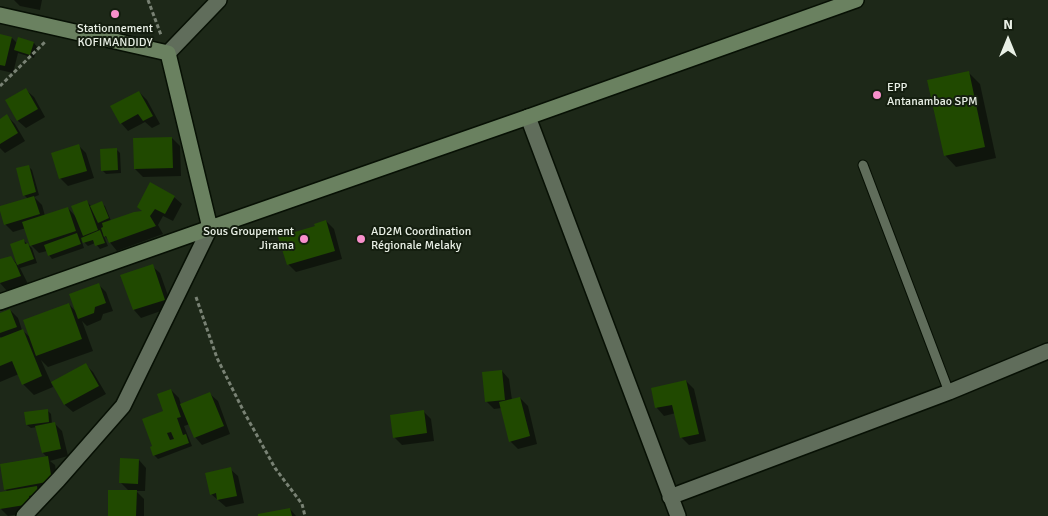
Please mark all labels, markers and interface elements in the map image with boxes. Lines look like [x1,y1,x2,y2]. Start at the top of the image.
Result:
marker: Stationnement KOFIMANDIDY [109,8,121,20]
north arrow [983,15,1033,65]
text: N [1003,16,1013,33]
place label: Stationnement KOFIMANDIDY [77,22,153,50]
place label: EPP Antanambao SPM [887,81,978,109]
marker: EPP Antanambao SPM [871,89,883,101]
place label: Sous Groupement Jirama [203,225,294,253]
place label: AD2M Coordination Régionale Melaky [371,225,471,253]
marker: Sous Groupement Jirama [298,233,310,245]
marker: AD2M Coordination Régionale Melaky [355,233,367,245]

